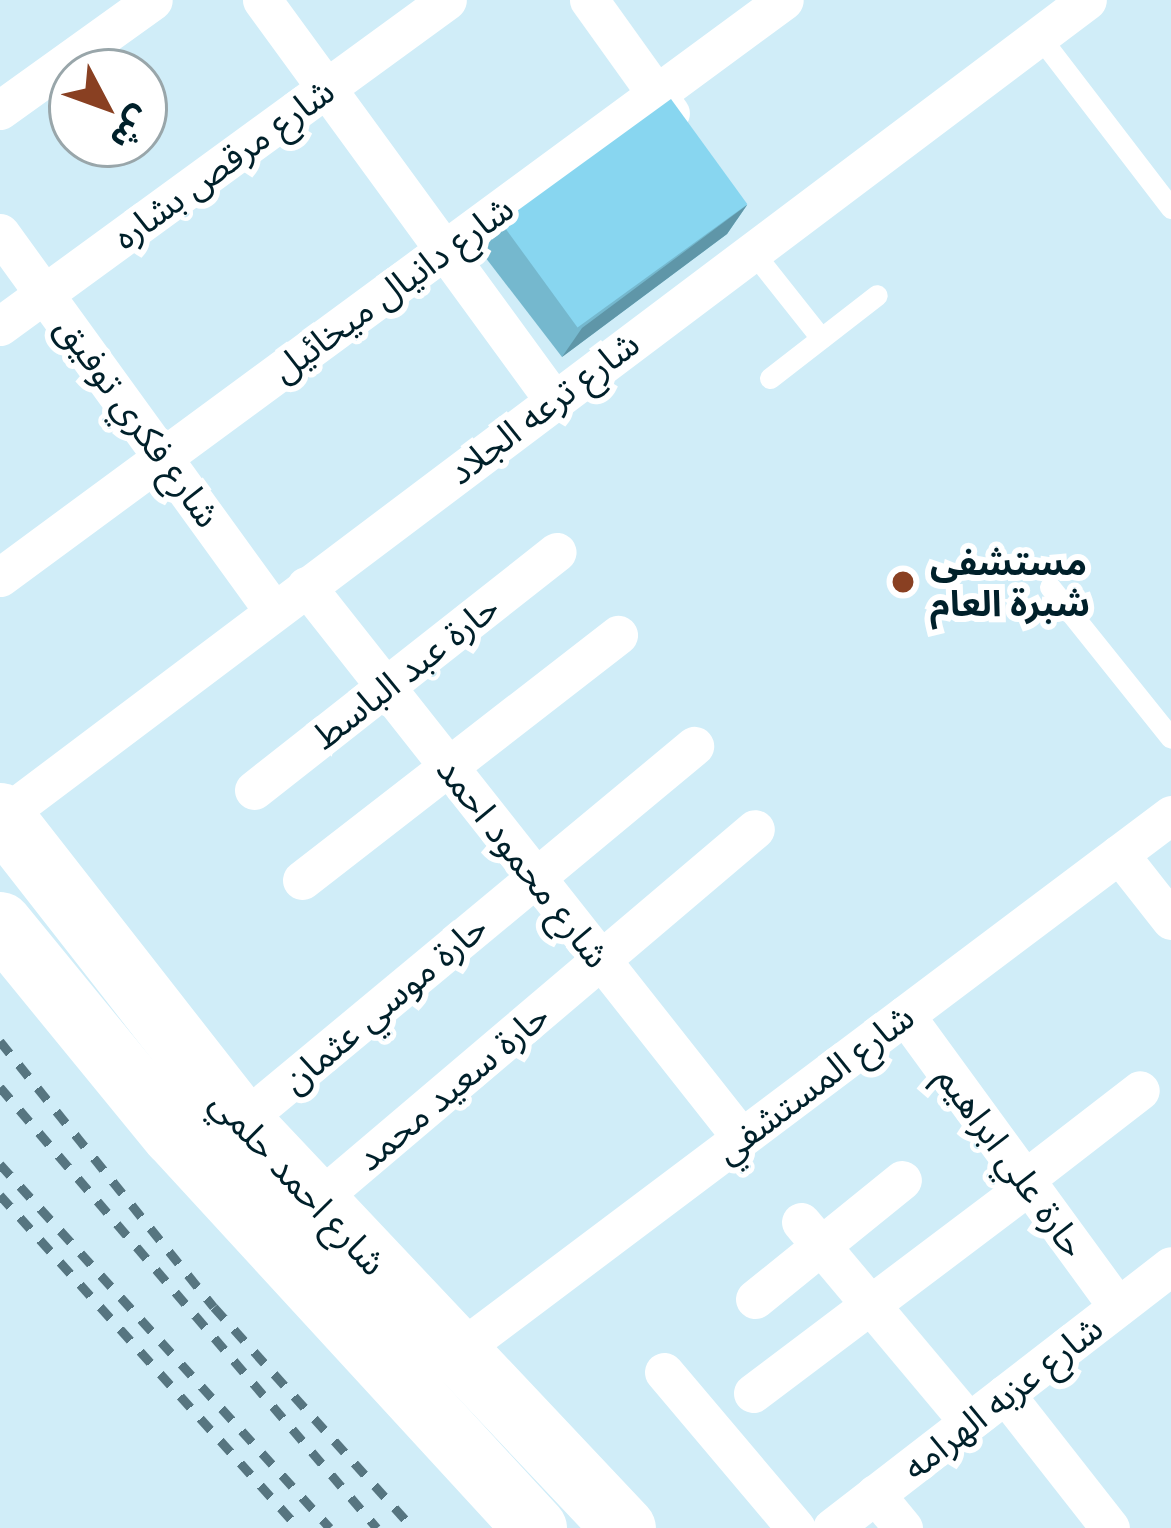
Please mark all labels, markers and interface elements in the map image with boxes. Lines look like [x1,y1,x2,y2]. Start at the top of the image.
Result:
north arrow [48,48,168,168]
street label: شارع مرقص بشاره [104,68,342,258]
street label: شارع دانيال ميخائيل [263,186,521,390]
street label: شارع فكري توفيق [48,307,230,535]
street label: شارع ترعه الجلاد [439,321,647,493]
place label: مستشفى شبرة العام [930,539,1090,624]
marker: مستشفى شبرة العام [887,566,919,598]
street label: حارة عبد الباسط [303,585,507,757]
street label: شارع محمود احمد [428,748,620,976]
street label: حارة موسي عثمان [273,905,495,1101]
street label: حارة سعيد محمد [347,993,557,1179]
street label: شارع المستشفي [706,994,922,1172]
street label: حارة علي ابراهيم [928,1057,1096,1265]
street label: شارع احمد حلمي [202,1080,396,1284]
street label: شارع عزبه الهرامه [894,1306,1110,1488]

